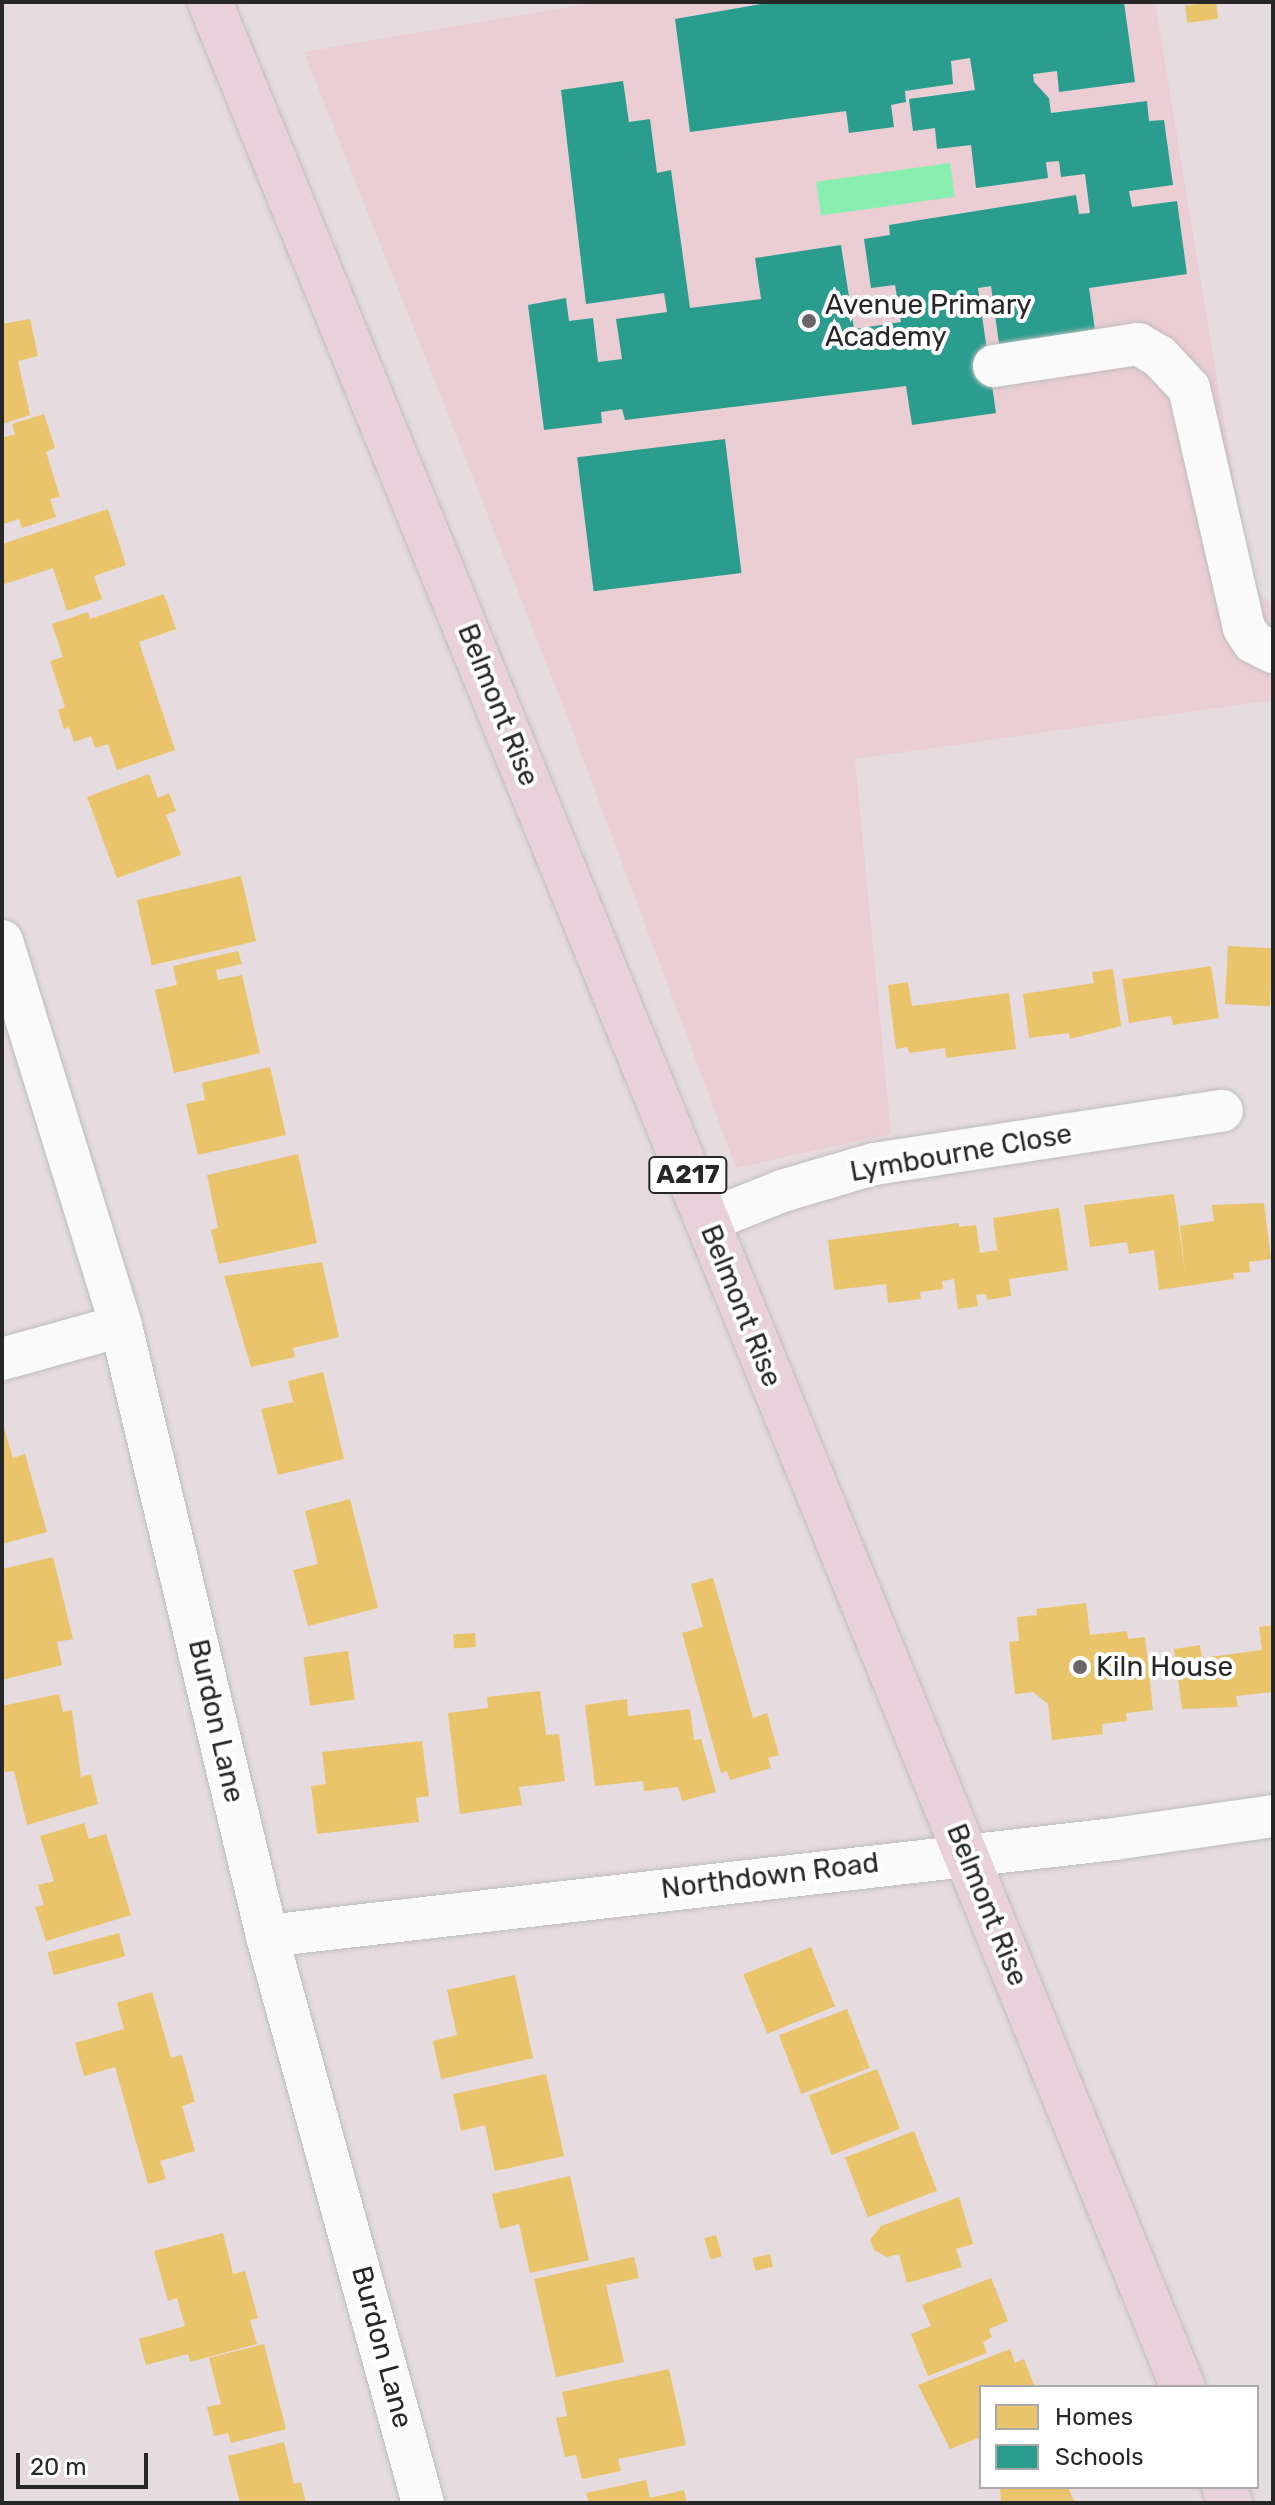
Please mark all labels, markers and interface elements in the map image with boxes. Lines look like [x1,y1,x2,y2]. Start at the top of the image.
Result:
place label: Avenue Primary Academy [825,288,1032,354]
marker: Avenue Primary Academy [800,312,818,330]
street label: Belmont Rise [450,619,546,791]
street label: Lymbourne Close [847,1117,1075,1189]
road number: A217 [648,1153,728,1197]
street label: Belmont Rise [693,1220,789,1392]
street label: Burdon Lane [181,1636,251,1806]
place label: Kiln House [1096,1650,1233,1684]
marker: Kiln House [1071,1658,1089,1676]
street label: Belmont Rise [939,1819,1035,1991]
street label: Northdown Road [659,1846,881,1906]
street label: Burdon Lane [344,2262,420,2432]
legend [979,2385,1259,2489]
text: Homes [1055,2403,1133,2431]
scale bar [20,2437,152,2487]
text: Schools [1055,2443,1143,2471]
text: 20 m [30,2453,87,2481]

